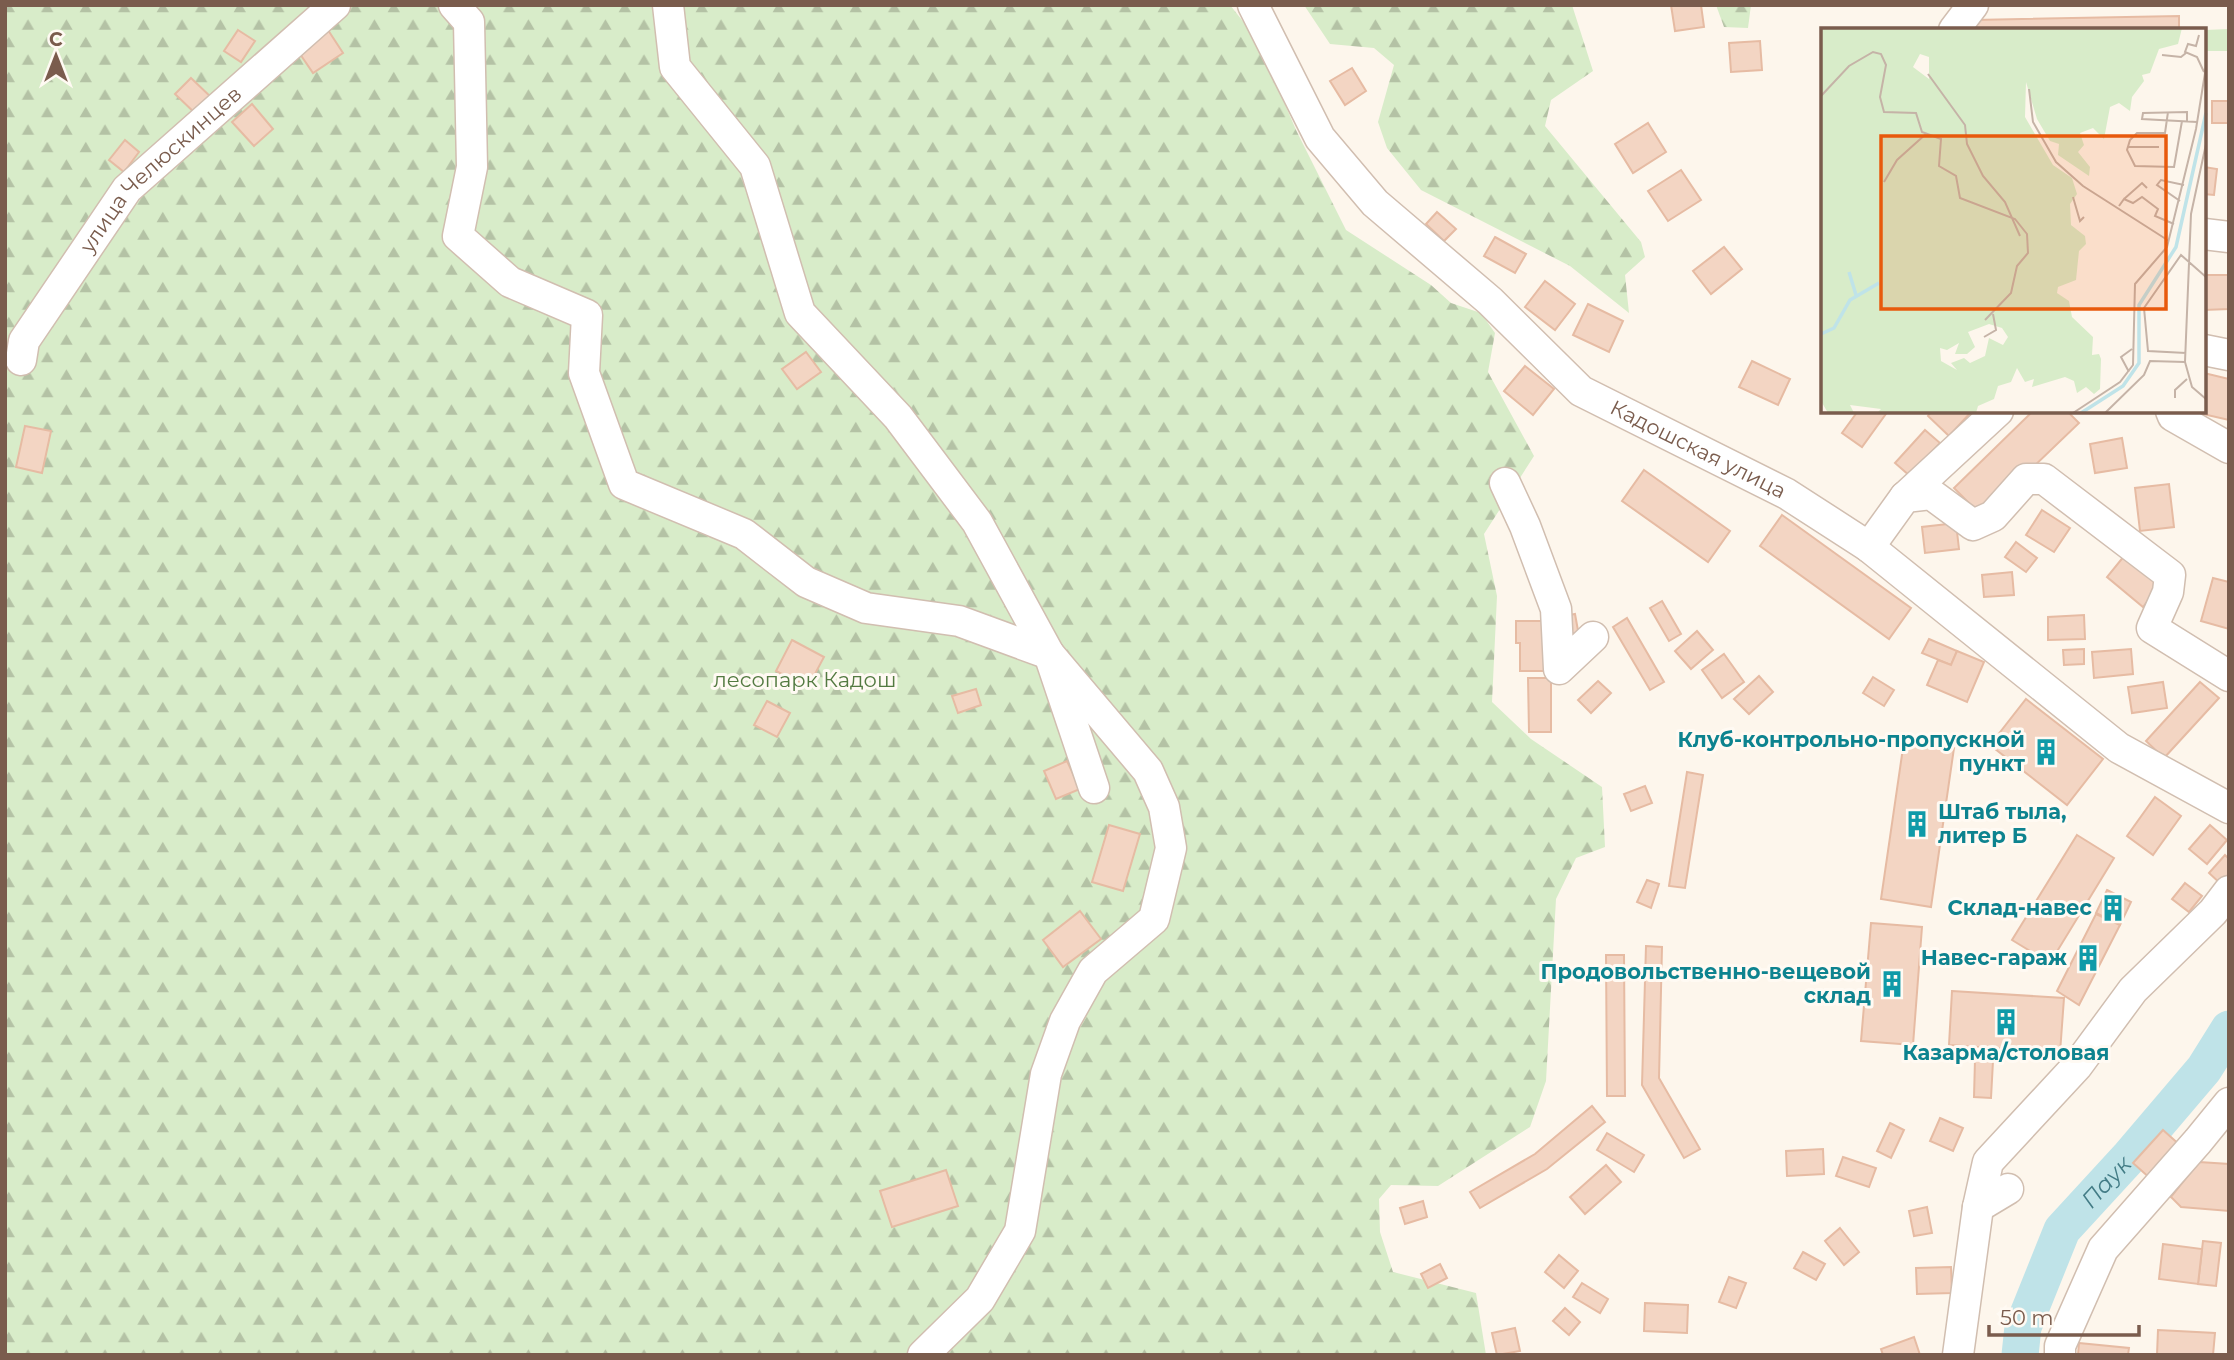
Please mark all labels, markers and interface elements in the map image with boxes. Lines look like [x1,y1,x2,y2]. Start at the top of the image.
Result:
north arrow [21,21,91,91]
text: С [49,28,63,51]
inset map [1821,28,2206,413]
street label: улица Челюскинцев [74,81,246,258]
street label: Кадошская улица [1606,395,1790,503]
park label: лесопарк Кадош [714,667,896,692]
place label: Клуб-контрольно-пропускной пункт [1677,727,2026,776]
building icon: Клуб-контрольно-пропускной пункт [2031,737,2061,767]
place label: Штаб тыла, литер Б [1938,799,2067,848]
building icon: Штаб тыла, литер Б [1902,809,1932,839]
building icon: Склад-навес [2098,893,2128,923]
place label: Склад-навес [1948,895,2093,920]
building icon: Навес-гараж [2073,943,2103,973]
place label: Навес-гараж [1921,945,2068,970]
place label: Продовольственно-вещевой склад [1540,959,1871,1008]
building icon: Продовольственно-вещевой склад [1877,969,1907,999]
building icon: Казарма/столовая [1991,1007,2021,1037]
place label: Казарма/столовая [1903,1040,2109,1065]
water label: Паук [2075,1149,2138,1214]
scale bar [1989,1294,2140,1338]
text: 50 m [2000,1305,2054,1330]

